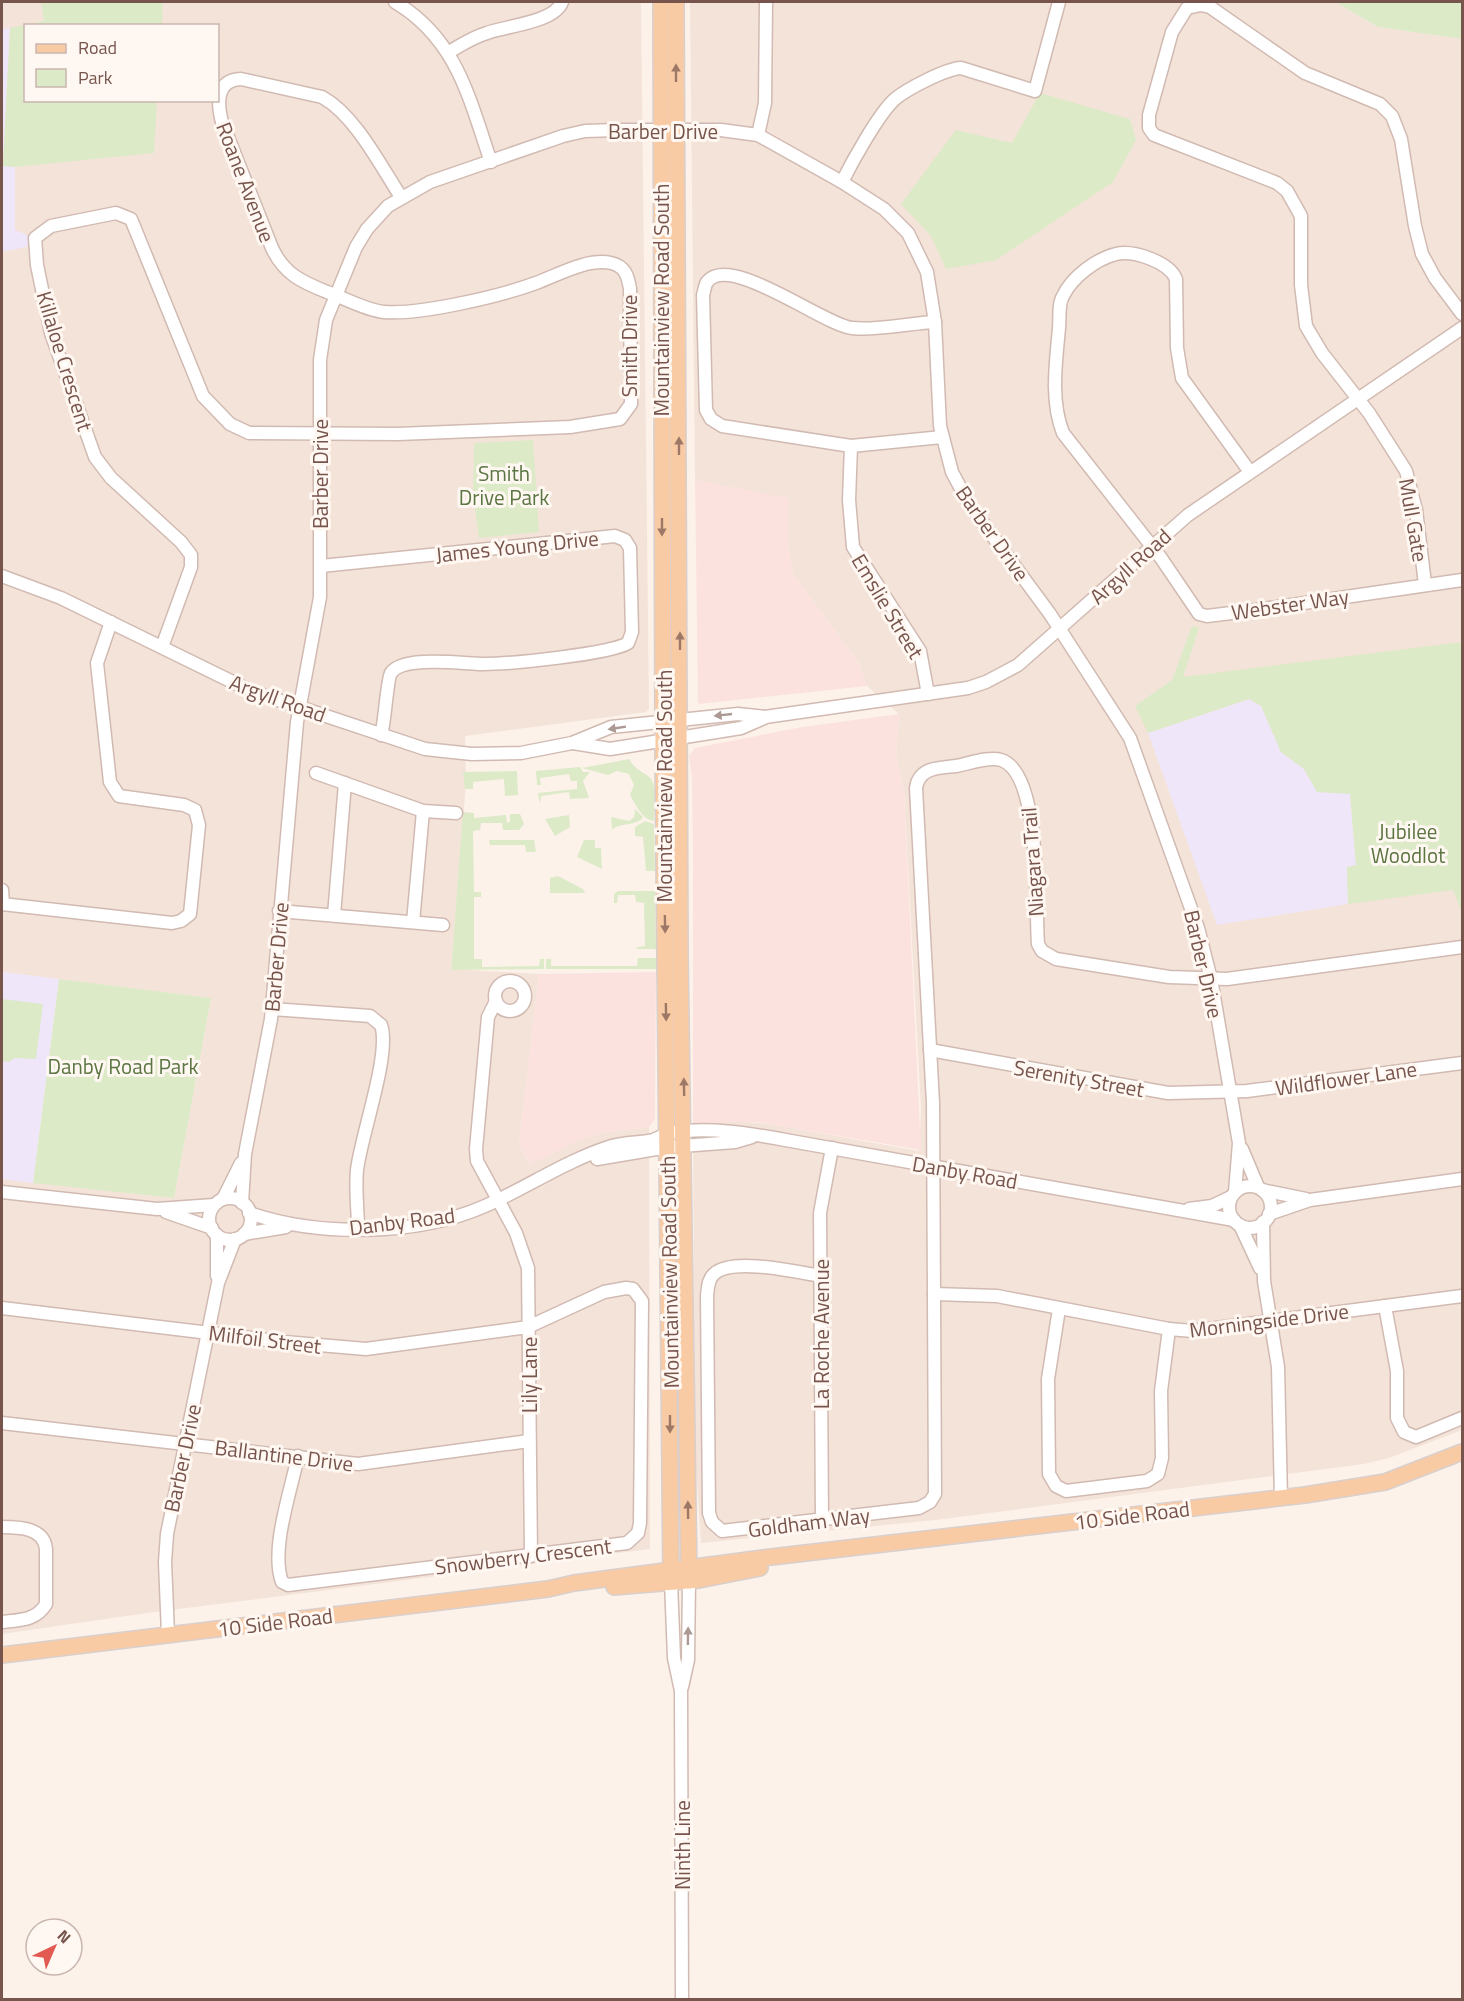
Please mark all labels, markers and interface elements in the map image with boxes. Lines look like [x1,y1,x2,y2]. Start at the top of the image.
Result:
legend [24,24,219,102]
text: Road [78,34,117,61]
text: Park [78,64,113,91]
one-way arrow [671,64,681,83]
street label: Barber Drive [608,115,718,147]
street label: Roane Avenue [208,117,284,247]
street label: Mountainview Road South [645,184,677,416]
street label: Killaloe Crescent [29,287,102,436]
street label: Smith Drive [613,295,645,397]
street label: Barber Drive [304,419,336,529]
one-way arrow [674,436,684,455]
park label: Smith Drive Park [459,457,549,513]
street label: Mull Gate [1391,476,1437,564]
street label: Barber Drive [948,479,1038,587]
one-way arrow [658,517,667,536]
street label: Argyll Road [1082,521,1178,611]
street label: James Young Drive [434,522,600,570]
street label: Emslie Street [844,547,932,665]
street label: Webster Way [1229,580,1351,628]
one-way arrow [675,631,685,650]
street label: Argyll Road [225,666,331,730]
street label: Mountainview Road South [648,670,680,902]
one-way arrow [713,711,732,720]
one-way arrow [607,723,626,732]
street label: Niagara Trail [1012,806,1052,918]
park label: Jubilee Woodlot [1371,815,1446,871]
street label: Barber Drive [255,901,297,1013]
street label: Barber Drive [1176,907,1232,1021]
one-way arrow [660,914,670,933]
one-way arrow [661,1003,671,1022]
park label: Danby Road Park [47,1050,199,1082]
street label: Serenity Street [1011,1051,1147,1105]
street label: Wildflower Lane [1273,1052,1419,1104]
one-way arrow [679,1077,689,1096]
street label: Danby Road [910,1147,1020,1197]
street label: Mountainview Road South [651,1155,687,1389]
street label: Danby Road [347,1199,457,1243]
street label: La Roche Avenue [805,1259,837,1409]
street label: Morningside Drive [1187,1294,1351,1346]
street label: Milfoil Street [207,1316,324,1362]
street label: Lily Lane [513,1337,545,1413]
street label: Barber Drive [155,1401,209,1515]
one-way arrow [665,1415,675,1434]
street label: Ballantine Drive [213,1431,355,1479]
street label: 10 Side Road [1073,1492,1191,1538]
street label: Goldham Way [746,1499,872,1545]
one-way arrow [684,1500,693,1519]
street label: Snowberry Crescent [433,1529,614,1583]
street label: 10 Side Road [216,1599,334,1645]
one-way arrow [684,1627,693,1646]
street label: Ninth Line [666,1800,698,1890]
north arrow [24,1917,84,1977]
text: N [52,1924,77,1949]

